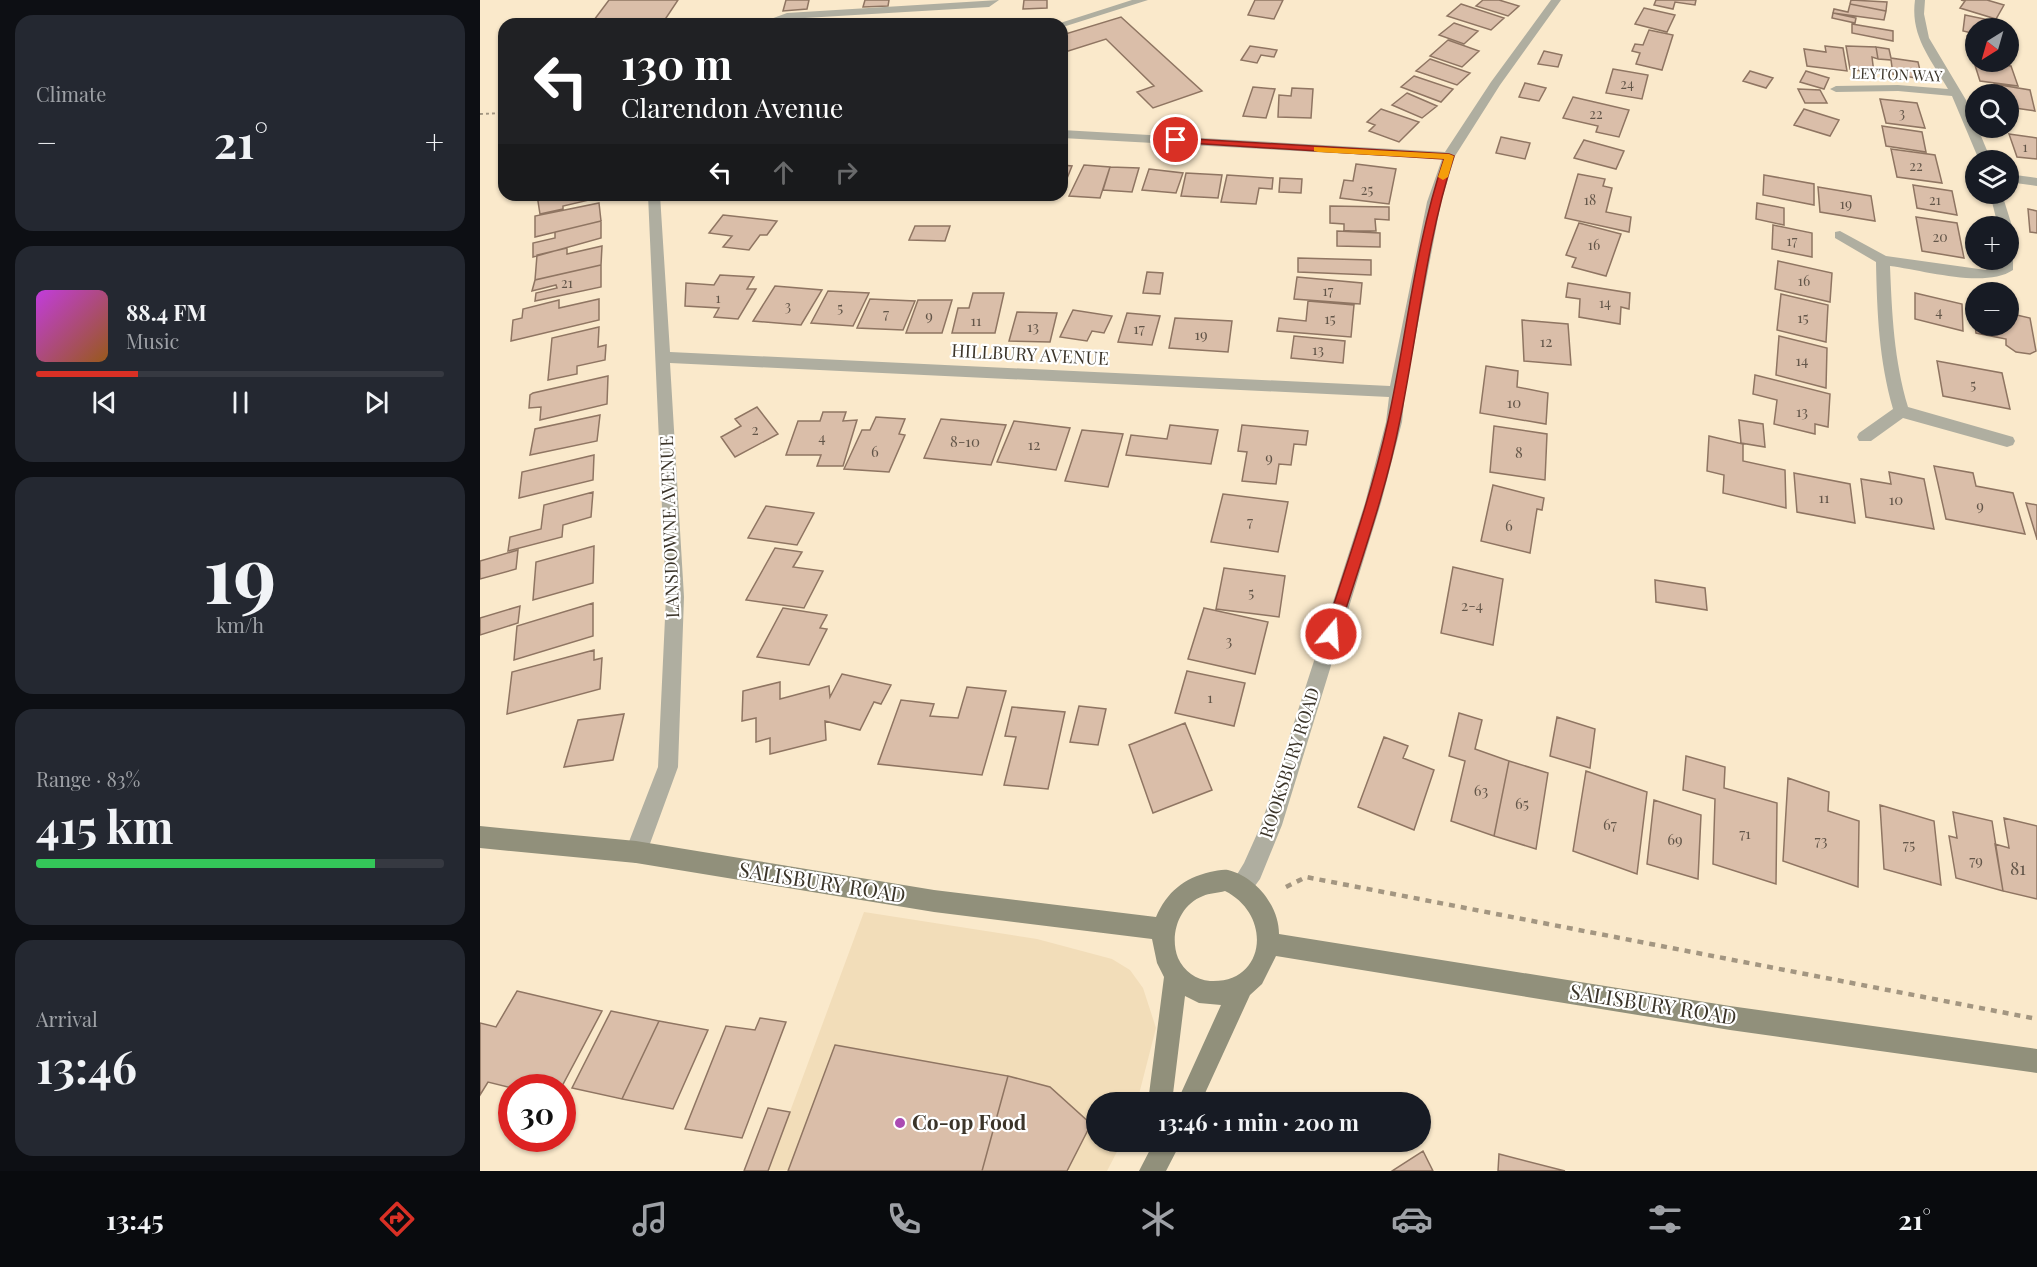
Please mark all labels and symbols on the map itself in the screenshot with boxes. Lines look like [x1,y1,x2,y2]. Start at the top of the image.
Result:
north arrow [1965,18,2019,72]
street label: LEYTON WAY [1851,62,1943,86]
house number: 24 [1620,74,1634,93]
house number: 3 [1899,103,1905,122]
house number: 22 [1589,104,1603,123]
pin [1150,114,1201,165]
house number: 1 [2022,137,2028,156]
house number: 22 [1909,156,1923,175]
house number: 25 [1361,180,1373,199]
house number: 18 [1584,190,1596,209]
house number: 21 [1929,190,1941,209]
house number: 19 [1840,194,1852,213]
house number: 20 [1932,227,1948,246]
house number: 17 [1787,231,1798,250]
house number: 16 [1588,235,1600,254]
house number: 16 [1798,271,1810,290]
house number: 21 [561,273,573,292]
house number: 17 [1323,281,1334,300]
house number: 1 [715,288,721,307]
house number: 14 [1599,293,1611,312]
house number: 3 [785,296,791,315]
house number: 5 [837,297,843,317]
house number: 4 [1935,301,1943,321]
house number: 7 [883,303,889,323]
house number: 9 [925,305,933,325]
house number: 15 [1797,307,1809,327]
house number: 15 [1324,308,1336,328]
house number: 11 [970,310,982,330]
house number: 13 [1027,316,1039,336]
house number: 17 [1133,318,1145,338]
house number: 19 [1194,324,1208,344]
house number: 12 [1540,331,1552,351]
street label: HILLBURY AVENUE [951,338,1109,370]
house number: 13 [1312,339,1324,359]
house number: 14 [1796,350,1808,370]
house number: 5 [1970,374,1976,394]
house number: 10 [1507,392,1521,412]
house number: 13 [1796,401,1808,421]
house number: 2 [751,419,759,439]
house number: 4 [818,427,826,447]
house number: 8-10 [950,431,980,451]
house number: 12 [1028,434,1040,454]
street label: LANSDOWNE AVENUE [654,435,684,619]
house number: 6 [871,441,879,461]
house number: 8 [1515,442,1523,462]
house number: 9 [1265,447,1273,467]
house number: 11 [1818,487,1830,507]
house number: 10 [1889,489,1903,509]
house number: 9 [1976,495,1984,515]
house number: 7 [1247,511,1253,531]
house number: 6 [1505,515,1513,535]
house number: 5 [1248,582,1254,602]
house number: 2-4 [1461,595,1483,615]
position arrow [1299,602,1363,666]
house number: 3 [1226,630,1233,650]
street label: ROOKSBURY ROAD [1253,684,1325,841]
house number: 1 [1207,687,1213,707]
house number: 63 [1474,780,1488,800]
house number: 65 [1515,793,1529,813]
house number: 67 [1603,814,1617,834]
house number: 71 [1739,823,1751,843]
house number: 69 [1667,829,1683,849]
house number: 73 [1815,830,1828,850]
house number: 75 [1903,834,1915,854]
house number: 79 [1969,850,1983,870]
street label: SALISBURY ROAD [737,854,908,908]
house number: 81 [2010,856,2026,880]
street label: SALISBURY ROAD [1568,976,1739,1030]
speed limit sign: 30 [498,1074,576,1152]
place label: Co-op Food [912,1107,1027,1135]
marker: Co-op Food [893,1116,907,1130]

